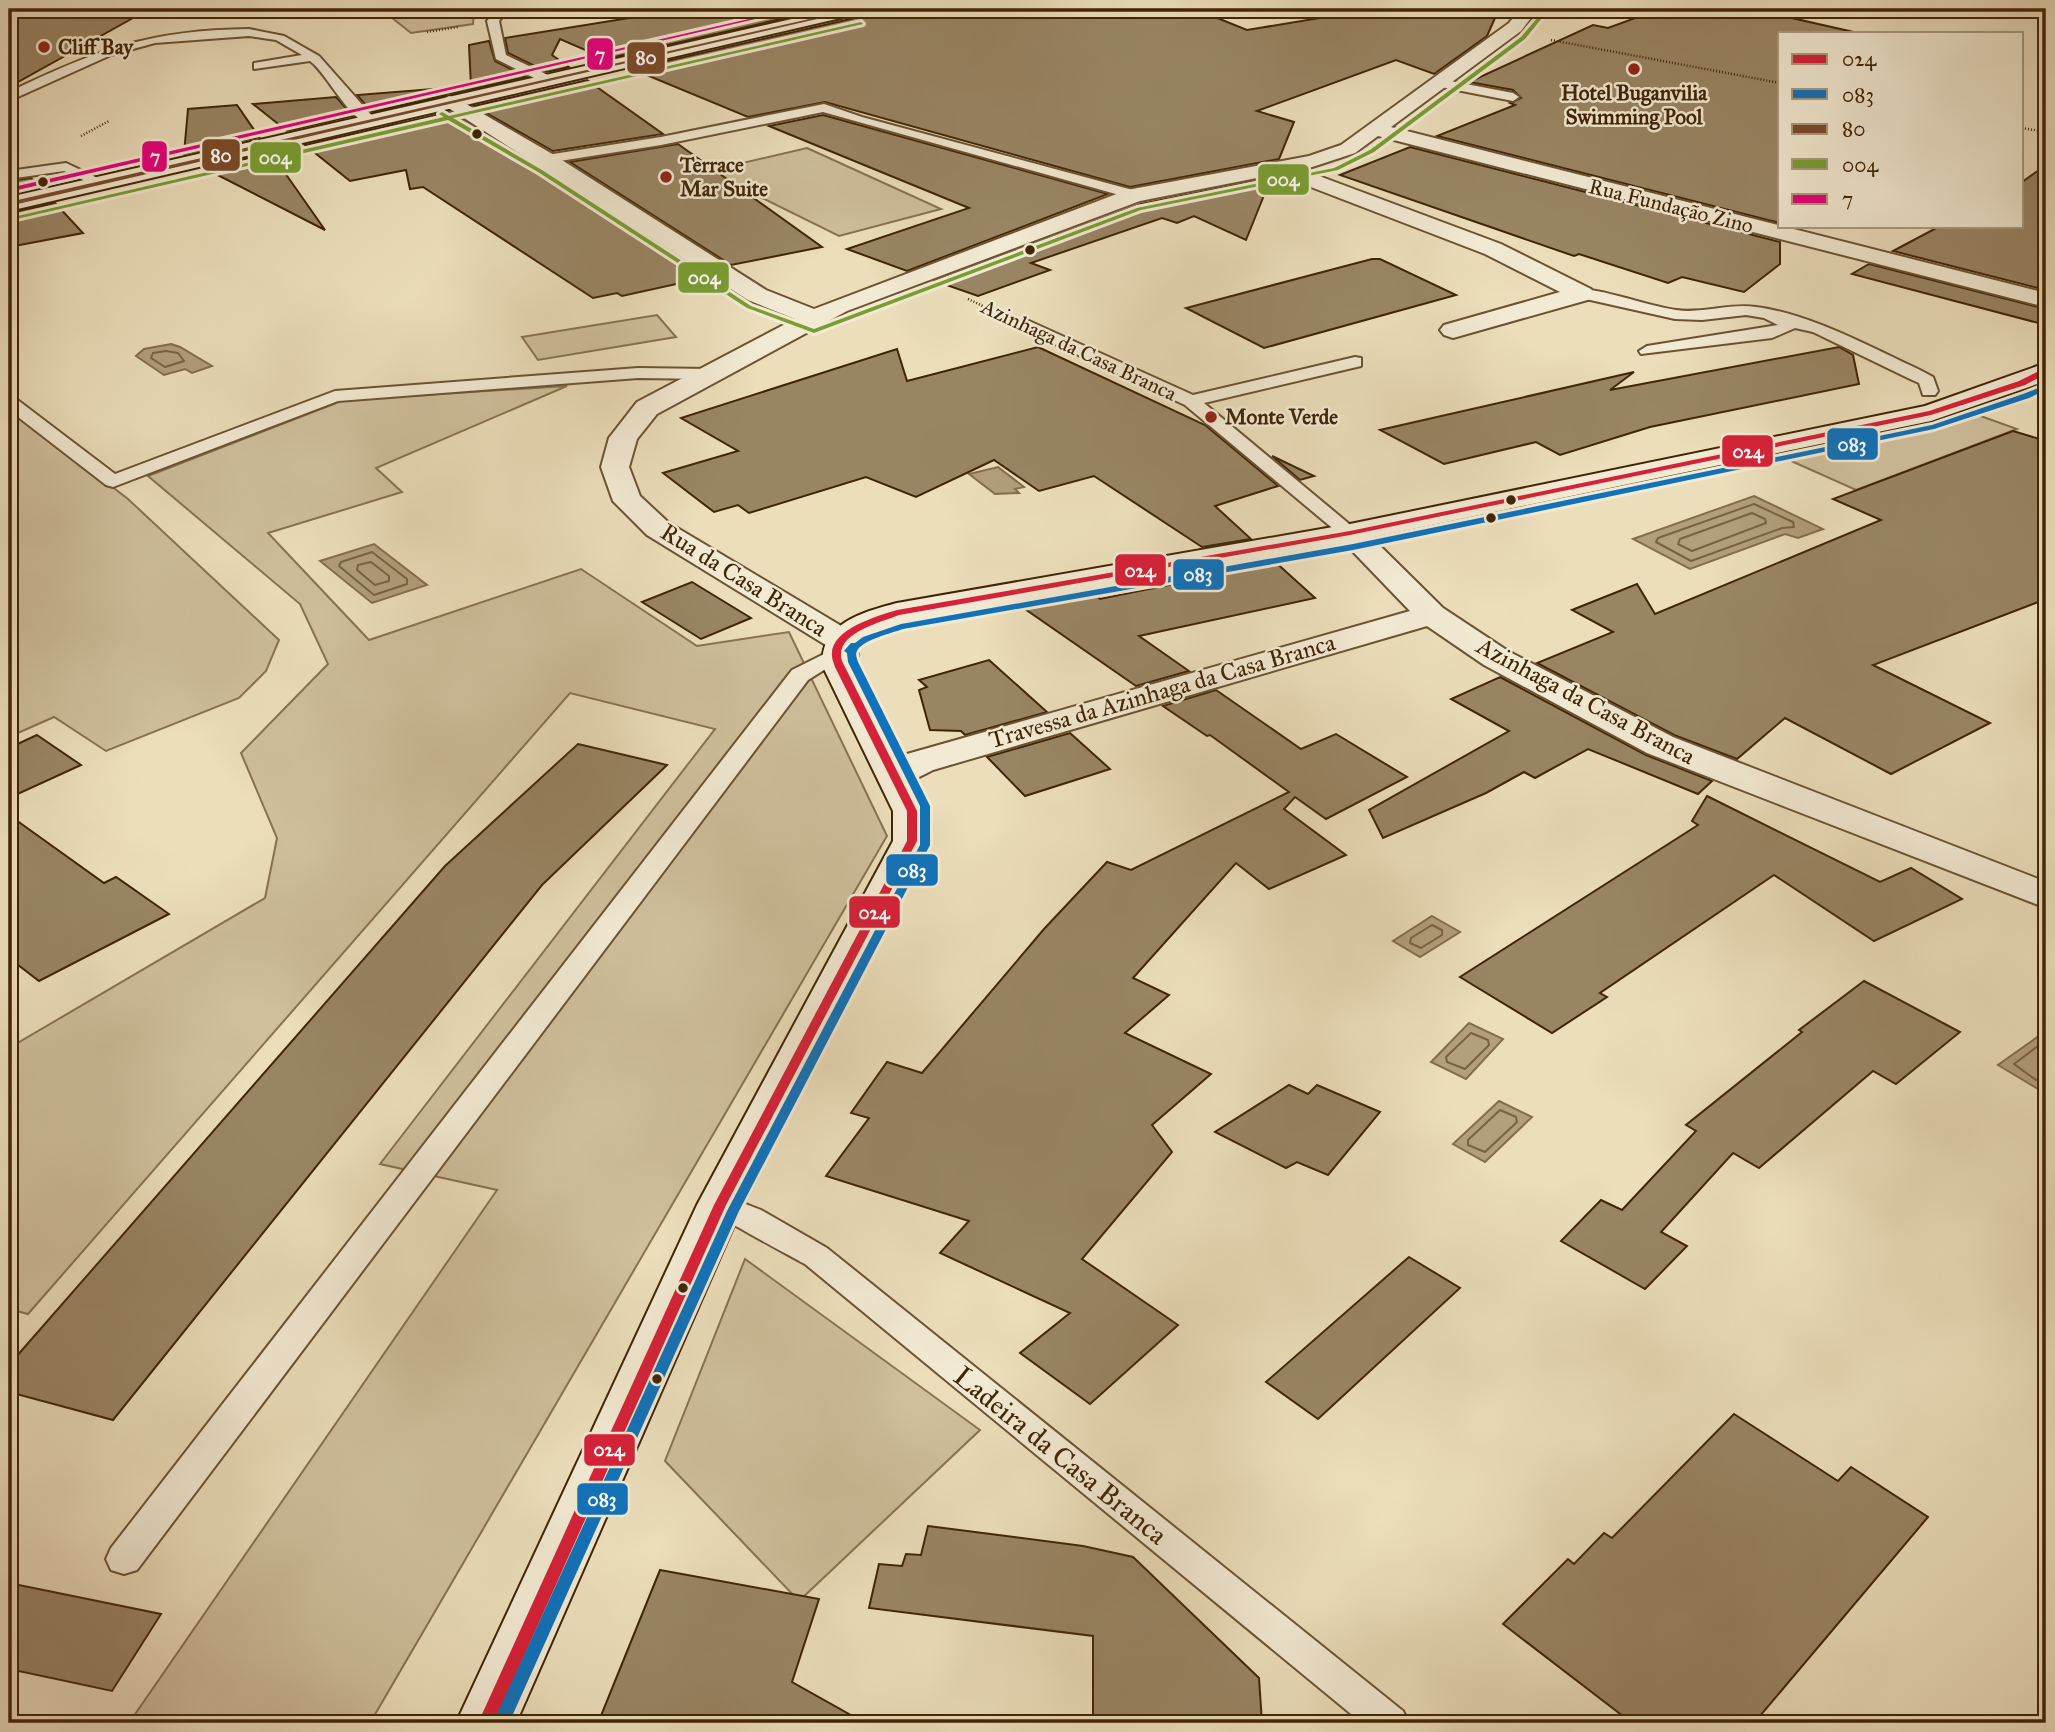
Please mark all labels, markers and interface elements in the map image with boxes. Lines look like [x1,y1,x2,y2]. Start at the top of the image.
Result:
legend [1778,32,2024,228]
place label: Cliff Bay [58,34,134,60]
line badge: 7 [586,37,614,71]
marker: Cliff Bay [36,39,52,55]
line badge: 80 [626,41,666,75]
text: 7 [595,43,605,66]
text: 80 [635,46,657,69]
text: 024 [1842,46,1878,72]
marker: Hotel Buganvilia Swimming Pool [1626,61,1642,77]
place label: Hotel Buganvilia Swimming Pool [1561,80,1708,130]
text: 083 [1842,82,1874,108]
text: 80 [1842,116,1865,142]
unlabelled marker [470,127,484,141]
line badge: 80 [201,138,241,172]
line badge: 7 [141,140,168,173]
line badge: 004 [249,141,302,174]
text: 80 [210,144,232,167]
text: 7 [150,145,160,168]
text: 004 [259,146,293,170]
place label: Terrace Mar Suite [679,152,768,202]
text: 004 [1842,152,1879,178]
line badge: 004 [1257,163,1310,196]
text: 004 [1267,168,1301,192]
marker: Terrace Mar Suite [658,169,674,185]
street label: Rua Fundação Zino [1586,173,1756,239]
unlabelled marker [36,175,50,189]
text: 7 [1842,186,1853,212]
unlabelled marker [1023,243,1037,257]
line badge: 004 [677,261,730,294]
text: 004 [688,266,722,290]
street label: Azinhaga da Casa Branca [976,293,1181,407]
place label: Monte Verde [1225,404,1338,430]
marker: Monte Verde [1203,409,1219,425]
line badge: 083 [1826,427,1879,461]
text: 083 [1838,433,1866,457]
line badge: 024 [1721,434,1774,468]
text: 024 [1732,440,1765,464]
unlabelled marker [1504,493,1518,507]
unlabelled marker [1484,511,1498,525]
street label: Rua da Casa Branca [655,517,834,644]
line badge: 024 [1114,553,1167,587]
line badge: 083 [1172,558,1225,591]
text: 024 [1124,559,1157,583]
text: 083 [1184,563,1212,587]
street label: Travessa da Azinhaga da Casa Branca [985,627,1340,755]
street label: Azinhaga da Casa Branca [1471,630,1701,772]
line badge: 083 [885,853,939,887]
text: 083 [898,859,926,883]
line badge: 024 [848,895,901,929]
text: 024 [858,901,891,925]
unlabelled marker [676,1281,690,1295]
street label: Ladeira da Casa Branca [947,1359,1175,1552]
unlabelled marker [650,1372,664,1386]
line badge: 024 [583,1433,636,1467]
text: 024 [593,1438,626,1462]
line badge: 083 [576,1482,629,1516]
text: 083 [588,1488,616,1512]

